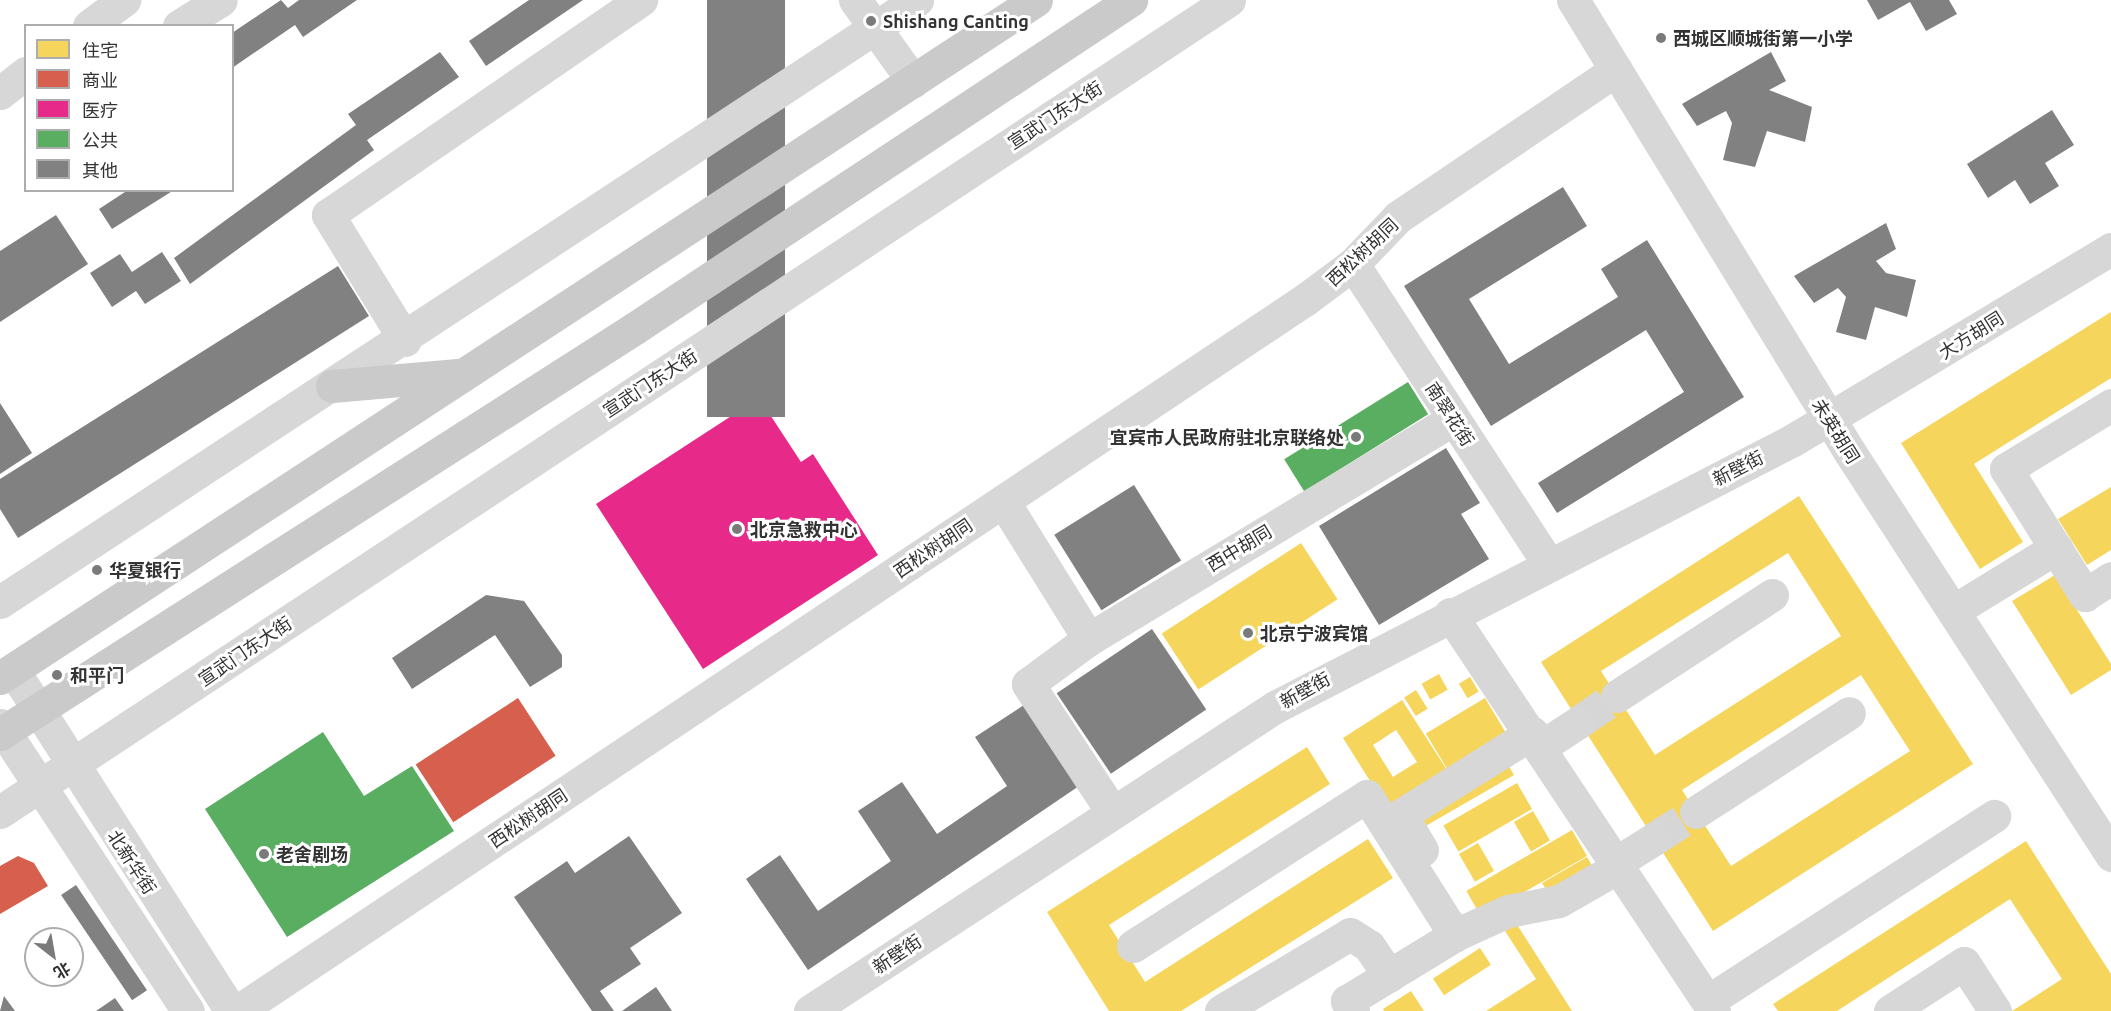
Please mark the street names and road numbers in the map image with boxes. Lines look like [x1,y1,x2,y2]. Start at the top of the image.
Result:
street label: 宣武门东大街 [1004,77,1106,153]
street label: 西松树胡同 [1322,213,1402,291]
street label: 大方胡同 [1935,307,2007,363]
street label: 宣武门东大街 [599,345,701,421]
street label: 南翠花街 [1421,378,1479,450]
street label: 未英胡同 [1808,395,1864,467]
street label: 新壁街 [1709,446,1767,490]
street label: 西松树胡同 [890,514,976,582]
street label: 西中胡同 [1203,520,1275,576]
street label: 宣武门东大街 [194,612,296,690]
street label: 新壁街 [1276,667,1334,713]
street label: 西松树胡同 [485,784,571,852]
street label: 北新华街 [103,826,161,898]
street label: 新壁街 [869,930,925,978]

